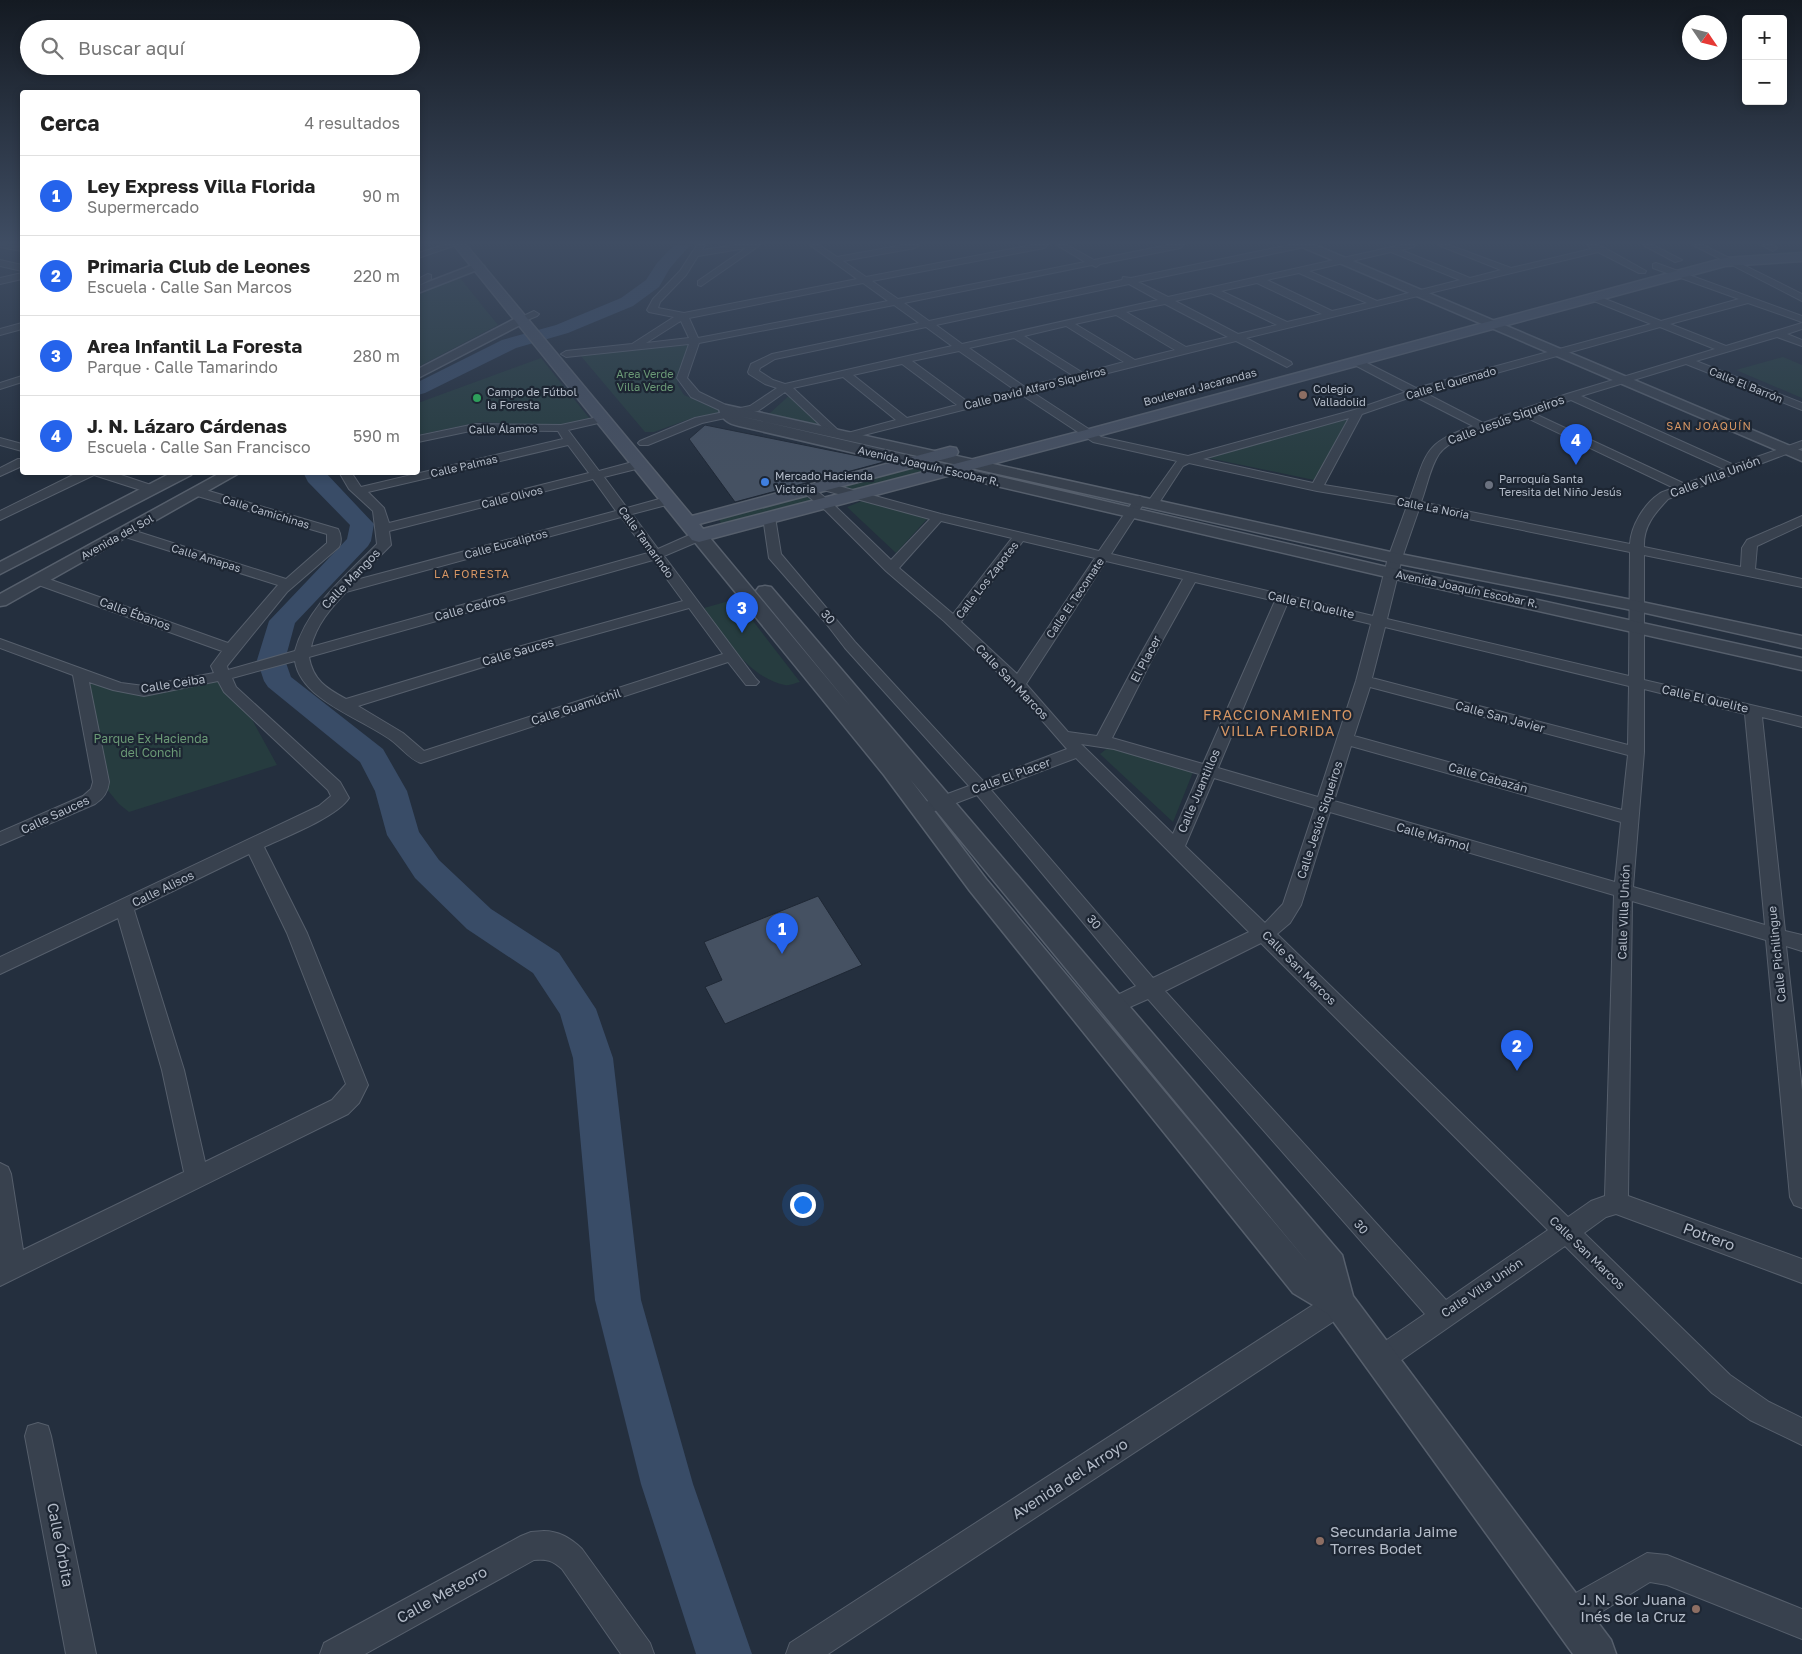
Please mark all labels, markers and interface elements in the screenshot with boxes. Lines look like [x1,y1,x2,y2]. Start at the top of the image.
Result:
north arrow [1682,15,1727,60]
map controls [1742,15,1787,105]
button: + [1742,15,1787,60]
search box [20,20,420,75]
icon: search [38,34,66,62]
text: Buscar aquí [78,36,185,59]
button: − [1742,60,1787,105]
text: Cerca [40,110,99,136]
text: 4 resultados [305,113,400,133]
text: Ley Express Villa Florida [87,174,315,197]
text: 1 [52,186,60,206]
text: 90 m [362,186,400,206]
text: Supermercado [87,197,199,217]
text: Primaria Club de Leones [87,254,310,277]
text: 2 [51,266,61,286]
text: 220 m [353,266,400,286]
text: Escuela · Calle San Marcos [87,277,292,297]
text: Area Infantil La Foresta [87,334,302,357]
text: 3 [51,346,61,366]
text: 280 m [353,346,400,366]
text: Parque · Calle Tamarindo [87,357,278,377]
street label: Calle El Quemado [1404,363,1498,402]
street label: Calle David Alfaro Siqueiros [963,364,1107,411]
street label: Calle El Barrón [1708,364,1785,405]
street label: Boulevard Jacarandas [1142,365,1258,408]
park label: Area Verde Villa Verde [616,367,674,393]
place label: Colegio Valladolid [1313,382,1366,408]
place label: Campo de Fútbol la Foresta [487,385,577,411]
marker: Colegio Valladolid [1297,389,1309,401]
street label: Calle Jesús Siqueiros [1446,391,1566,448]
marker: Campo de Fútbol la Foresta [471,392,483,404]
text: J. N. Lázaro Cárdenas [87,414,287,437]
district label: SAN JOAQUÍN [1666,419,1752,432]
street label: Calle Álamos [468,421,538,436]
pin: 4 [1560,424,1592,465]
text: 4 [51,426,61,446]
text: 590 m [353,426,400,446]
text: Escuela · Calle San Francisco [87,437,311,457]
street label: Avenida Joaquín Escobar R. [857,443,1001,488]
street label: Calle Palmas [429,451,499,480]
street label: Calle Villa Unión [1668,452,1762,501]
place label: Mercado Hacienda Victoria [775,469,873,495]
place label: Parroquía Santa Teresita del Niño Jesús [1499,472,1622,498]
marker: Mercado Hacienda Victoria [759,476,771,488]
marker: Parroquía Santa Teresita del Niño Jesús [1483,479,1495,491]
street label: Calle Olivos [480,483,544,510]
street label: Calle Camichinas [221,492,312,531]
street label: Calle La Noria [1396,494,1470,521]
street label: Calle Tamarindo [616,503,677,580]
street label: Avenida del Sol [78,511,156,562]
street label: Calle Eucaliptos [463,526,549,561]
street label: Calle Los Zapotes [953,539,1021,621]
street label: Calle Amapas [170,541,243,574]
street label: Calle Mangos [318,545,383,612]
street label: Calle El Tecomate [1043,555,1106,640]
district label: LA FORESTA [434,567,510,580]
street label: Avenida Joaquín Escobar R. [1395,567,1539,610]
street label: Calle El Quelite [1266,587,1356,622]
street label: Calle Cedros [433,591,507,624]
pin: 3 [726,592,758,633]
street label: Calle Ébanos [97,594,173,633]
street label: 30 [818,606,839,627]
street label: El Placer [1127,633,1164,685]
street label: Calle Sauces [480,634,556,669]
street label: Calle San Marcos [973,641,1052,722]
street label: Calle Ceiba [140,671,206,696]
street label: Calle El Quelite [1660,681,1750,716]
street label: Calle Guamúchil [529,685,623,728]
street label: Calle San Javier [1454,697,1547,736]
district label: FRACCIONAMIENTO VILLA FLORIDA [1203,706,1353,739]
park label: Parque Ex Hacienda del Conchi [94,731,208,760]
street label: Calle Juantillos [1174,747,1223,835]
street label: Calle El Placer [969,754,1053,797]
street label: Calle Jesús Siqueiros [1293,759,1346,881]
street label: Calle Cabazán [1447,759,1530,796]
street label: Calle Sauces [18,792,92,837]
street label: Calle Mármol [1395,819,1472,854]
street label: Calle Villa Unión [1614,864,1633,960]
street label: Calle Alisos [129,867,196,910]
street label: Calle Pichilingue [1764,905,1789,1003]
street label: 30 [1084,911,1105,932]
pin: 1 [766,913,798,954]
street label: Calle San Marcos [1259,927,1340,1008]
pin: 2 [1501,1030,1533,1071]
your location [790,1192,816,1218]
street label: Calle San Marcos [1547,1213,1628,1292]
street label: 30 [1351,1216,1372,1237]
street label: Potrero [1681,1218,1738,1254]
street label: Calle Villa Unión [1438,1255,1525,1320]
street label: Avenida del Arroyo [1008,1434,1131,1522]
street label: Calle Órbita [44,1501,78,1588]
place label: Secundaria Jaime Torres Bodet [1330,1522,1458,1557]
marker: Secundaria Jaime Torres Bodet [1314,1535,1326,1547]
street label: Calle Meteoro [393,1562,490,1626]
place label: J. N. Sor Juana Inés de la Cruz [1578,1590,1686,1625]
marker: J. N. Sor Juana Inés de la Cruz [1690,1603,1702,1615]

